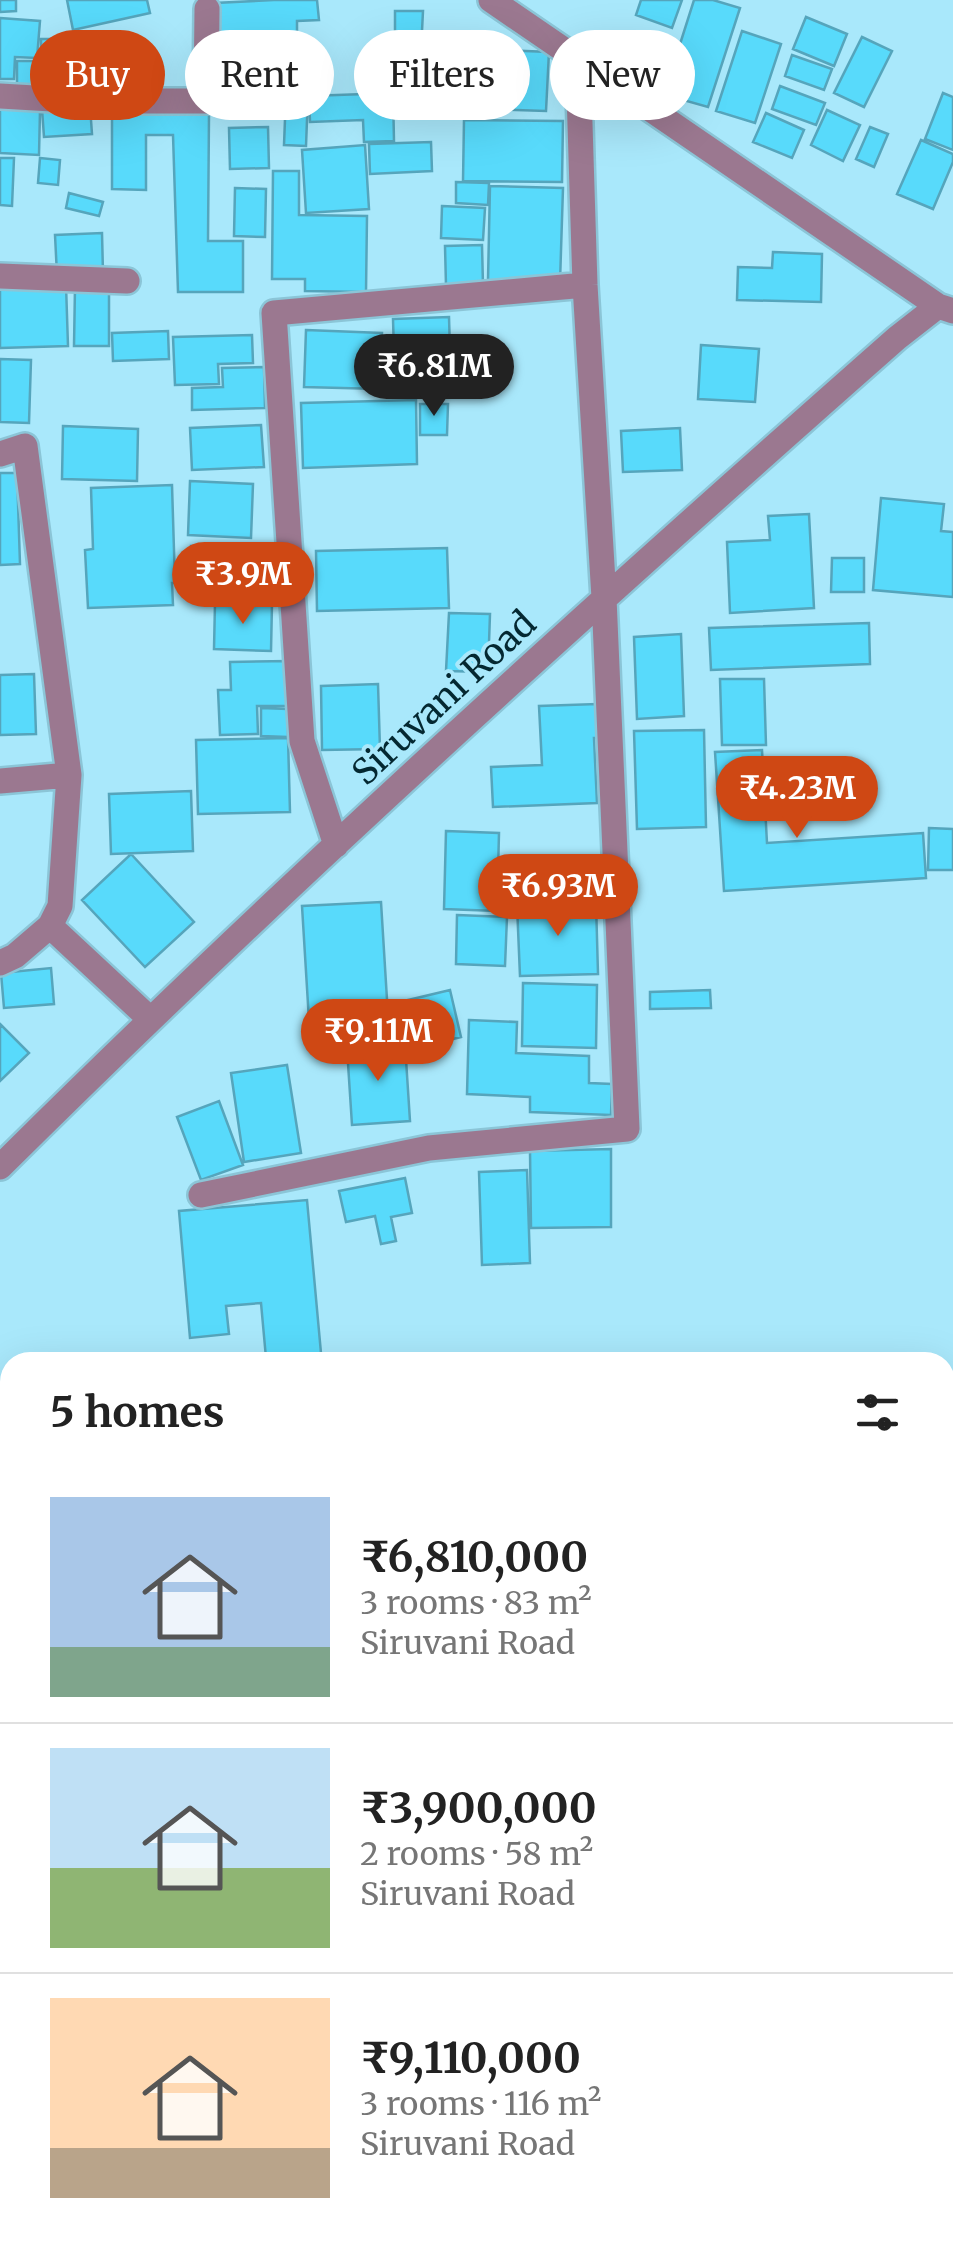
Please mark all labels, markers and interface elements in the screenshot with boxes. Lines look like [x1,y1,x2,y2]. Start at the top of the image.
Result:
chip: Buy [30,30,165,120]
chip: Rent [185,30,334,120]
chip: Filters [354,30,530,120]
chip: New [550,30,695,120]
pin: ₹6.81M [353,334,515,419]
text: ₹6.81M [376,346,492,386]
pin: ₹3.9M [173,542,313,627]
text: ₹3.9M [194,554,292,594]
street label: Siruvani Road [343,602,545,794]
pin: ₹4.23M [716,756,878,841]
text: ₹4.23M [738,768,856,808]
pin: ₹6.93M [477,854,639,939]
text: ₹6.93M [500,866,616,906]
pin: ₹9.11M [297,999,459,1084]
text: ₹9.11M [323,1011,433,1051]
icon: filters [850,1385,905,1440]
text: 5 homes [50,1386,224,1438]
text: ₹6,810,000 [360,1531,588,1583]
icon: home [130,1537,250,1657]
text: 3 rooms · 83 m² [360,1583,592,1623]
text: Siruvani Road [360,1623,575,1663]
text: ₹3,900,000 [360,1782,597,1834]
icon: home [130,1788,250,1908]
text: 2 rooms · 58 m² [360,1834,593,1874]
text: Siruvani Road [360,1874,575,1914]
text: ₹9,110,000 [360,2032,581,2084]
icon: home [130,2038,250,2158]
text: 3 rooms · 116 m² [360,2084,601,2124]
text: Siruvani Road [360,2124,575,2164]

